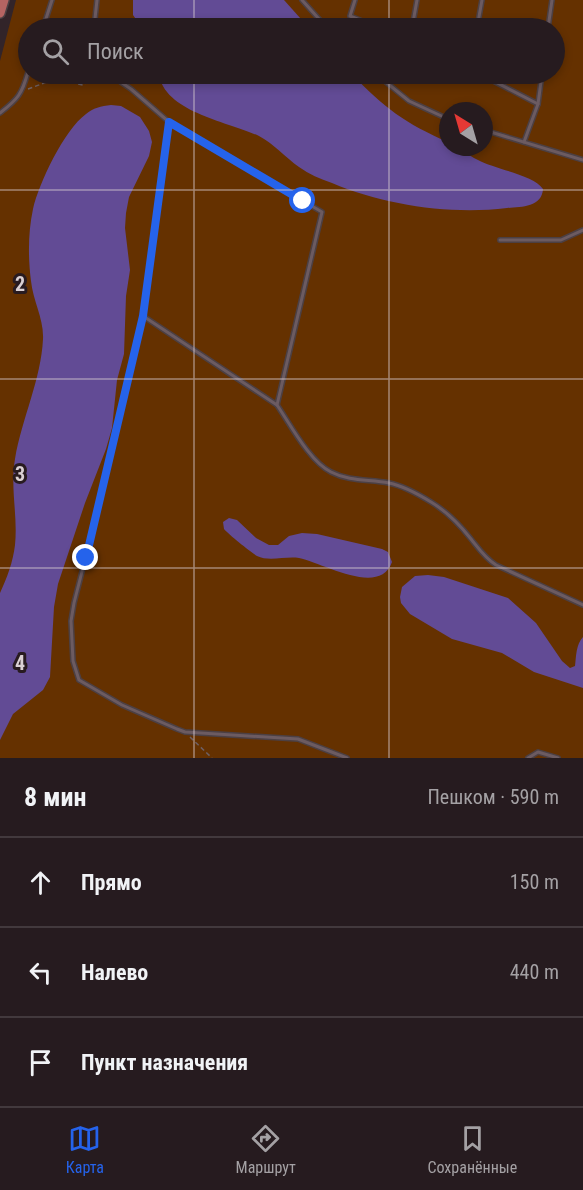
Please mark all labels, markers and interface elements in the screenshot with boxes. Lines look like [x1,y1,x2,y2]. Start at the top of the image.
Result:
search box [18,18,565,84]
icon: search [39,35,72,68]
text: Поиск [87,39,144,64]
north arrow [439,102,493,156]
route start [289,187,315,213]
text: 2 [15,272,25,296]
text: 3 [15,462,25,486]
route end [72,544,98,570]
text: 4 [15,651,25,675]
text: 8 мин [24,782,86,812]
text: Пешком · 590 m [427,785,559,809]
icon: ahead [24,866,57,899]
text: Прямо [81,870,142,895]
text: 150 m [510,870,559,894]
icon: left [24,956,57,989]
text: Налево [81,960,148,985]
text: 440 m [510,960,559,984]
icon: arrive [24,1046,57,1079]
text: Пункт назначения [81,1050,248,1075]
tab: Карта [66,1122,104,1177]
tab: Маршрут [236,1122,296,1177]
tab: Сохранённые [427,1122,517,1177]

